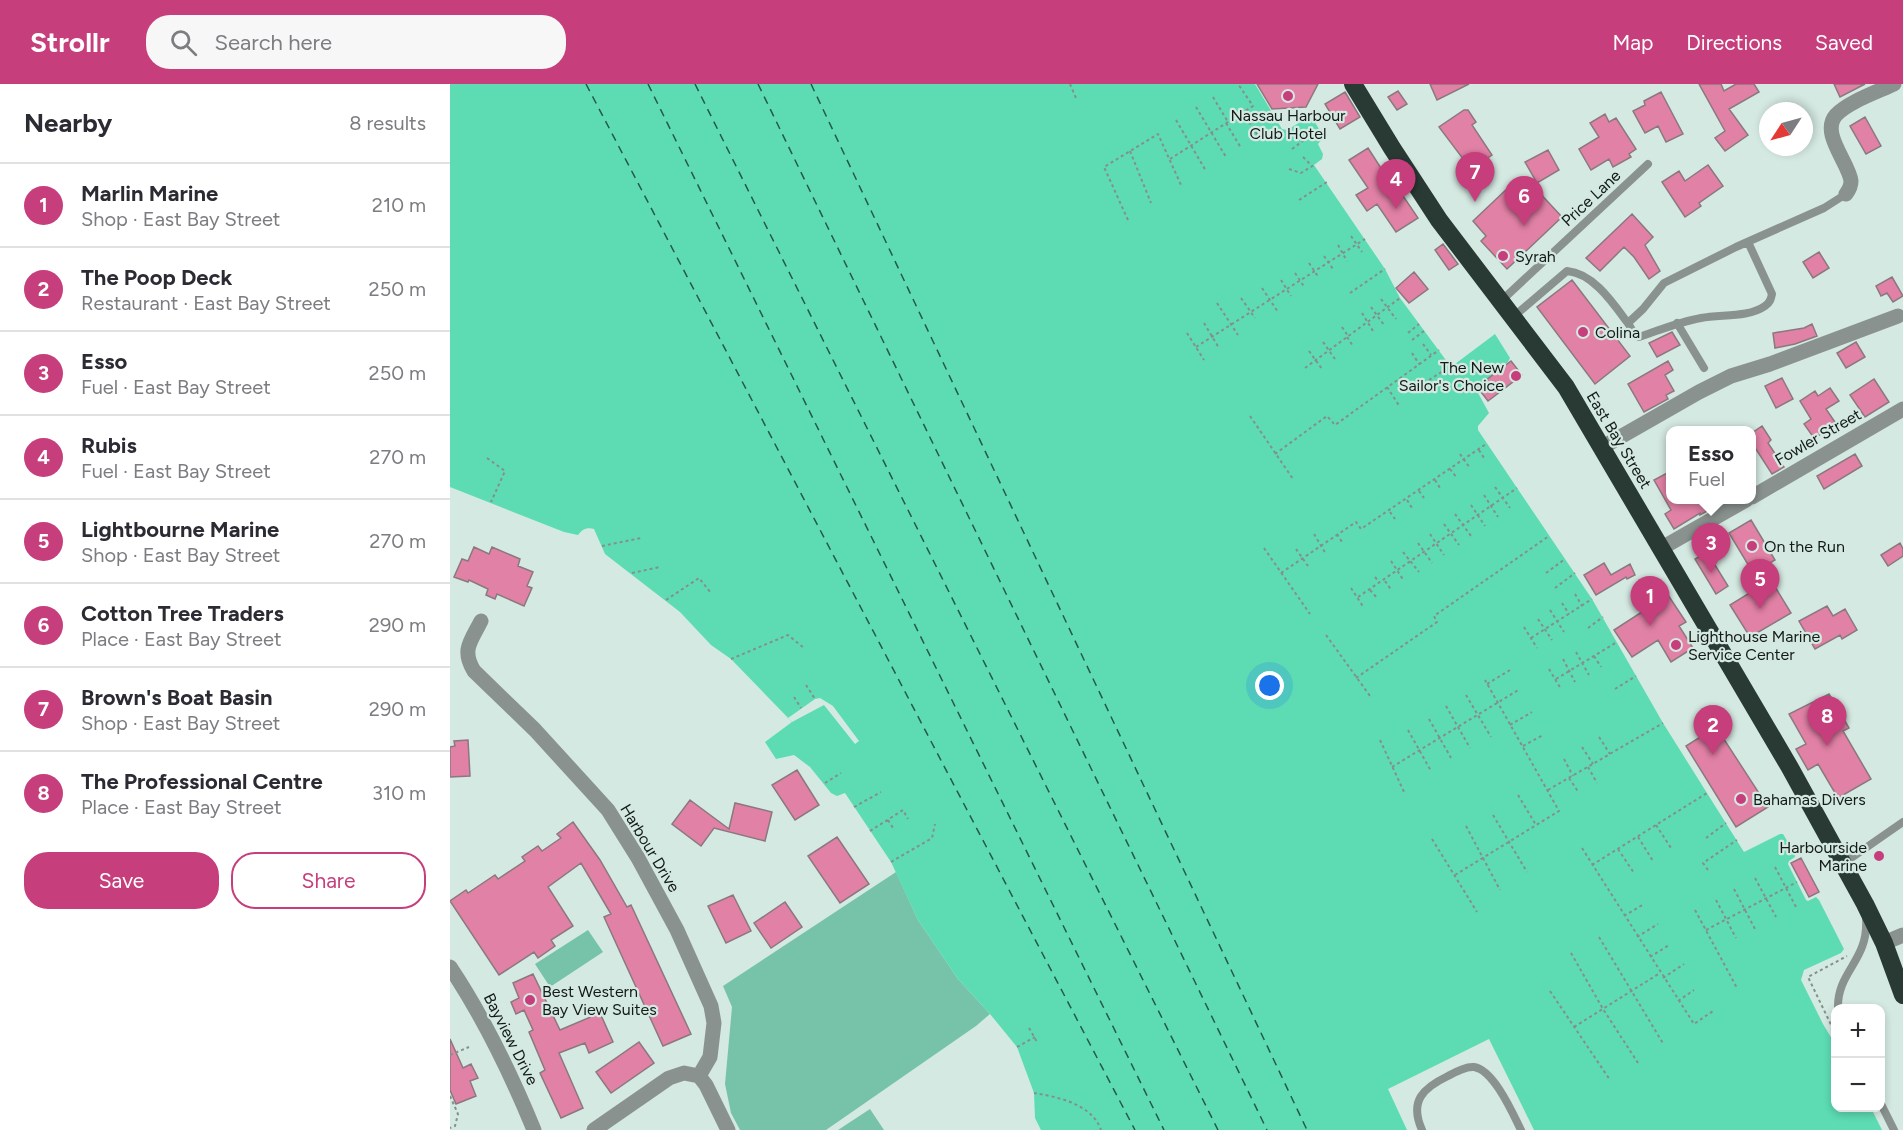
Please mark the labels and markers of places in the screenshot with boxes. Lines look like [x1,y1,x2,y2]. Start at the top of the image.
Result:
marker: Nassau Harbour Club Hotel [1281,89,1295,103]
place label: Nassau Harbour Club Hotel [1230,106,1346,143]
pin: 7 [1456,152,1494,202]
pin: 4 [1376,160,1416,209]
pin: 6 [1504,176,1544,226]
place label: Syrah [1515,247,1556,266]
marker: Syrah [1496,249,1510,263]
place label: Colina [1595,323,1640,342]
marker: Colina [1576,325,1590,339]
place label: The New Sailor's Choice [1399,358,1504,395]
marker: The New Sailor's Choice [1509,369,1523,383]
pin: 3 [1692,524,1730,573]
place label: On the Run [1764,537,1845,556]
marker: On the Run [1745,539,1759,553]
pin: 5 [1740,560,1780,609]
pin: 1 [1630,576,1670,626]
place label: Lighthouse Marine Service Center [1688,627,1820,664]
marker: Lighthouse Marine Service Center [1669,638,1683,652]
pin: 8 [1808,696,1846,746]
pin: 2 [1694,706,1732,755]
place label: Bahamas Divers [1753,790,1866,809]
marker: Bahamas Divers [1734,792,1748,806]
place label: Harbourside Marine [1779,838,1867,875]
marker: Harbourside Marine [1872,849,1886,863]
place label: Best Western Bay View Suites [542,982,657,1019]
marker: Best Western Bay View Suites [523,993,537,1007]

